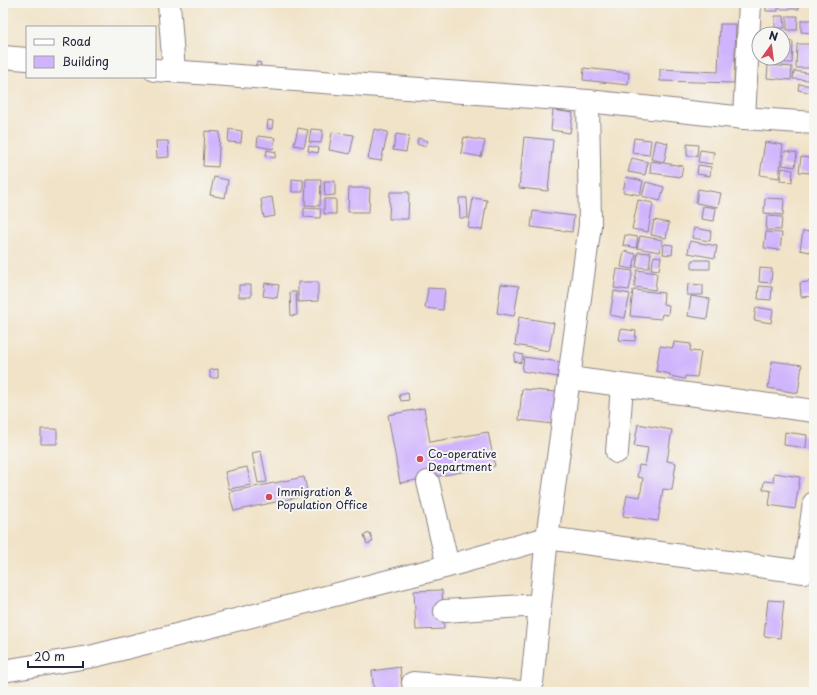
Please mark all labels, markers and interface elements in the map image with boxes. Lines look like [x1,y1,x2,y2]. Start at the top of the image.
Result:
legend [26,26,156,78]
north arrow [751,26,791,66]
text: N [767,27,780,45]
text: Road [62,32,91,50]
text: Building [62,52,109,70]
place label: Co-operative Department [428,445,497,475]
marker: Co-operative Department [415,454,425,464]
place label: Immigration & Population Office [277,483,368,513]
marker: Immigration & Population Office [264,492,274,502]
scale bar [28,643,83,669]
text: 20 m [34,647,65,665]

